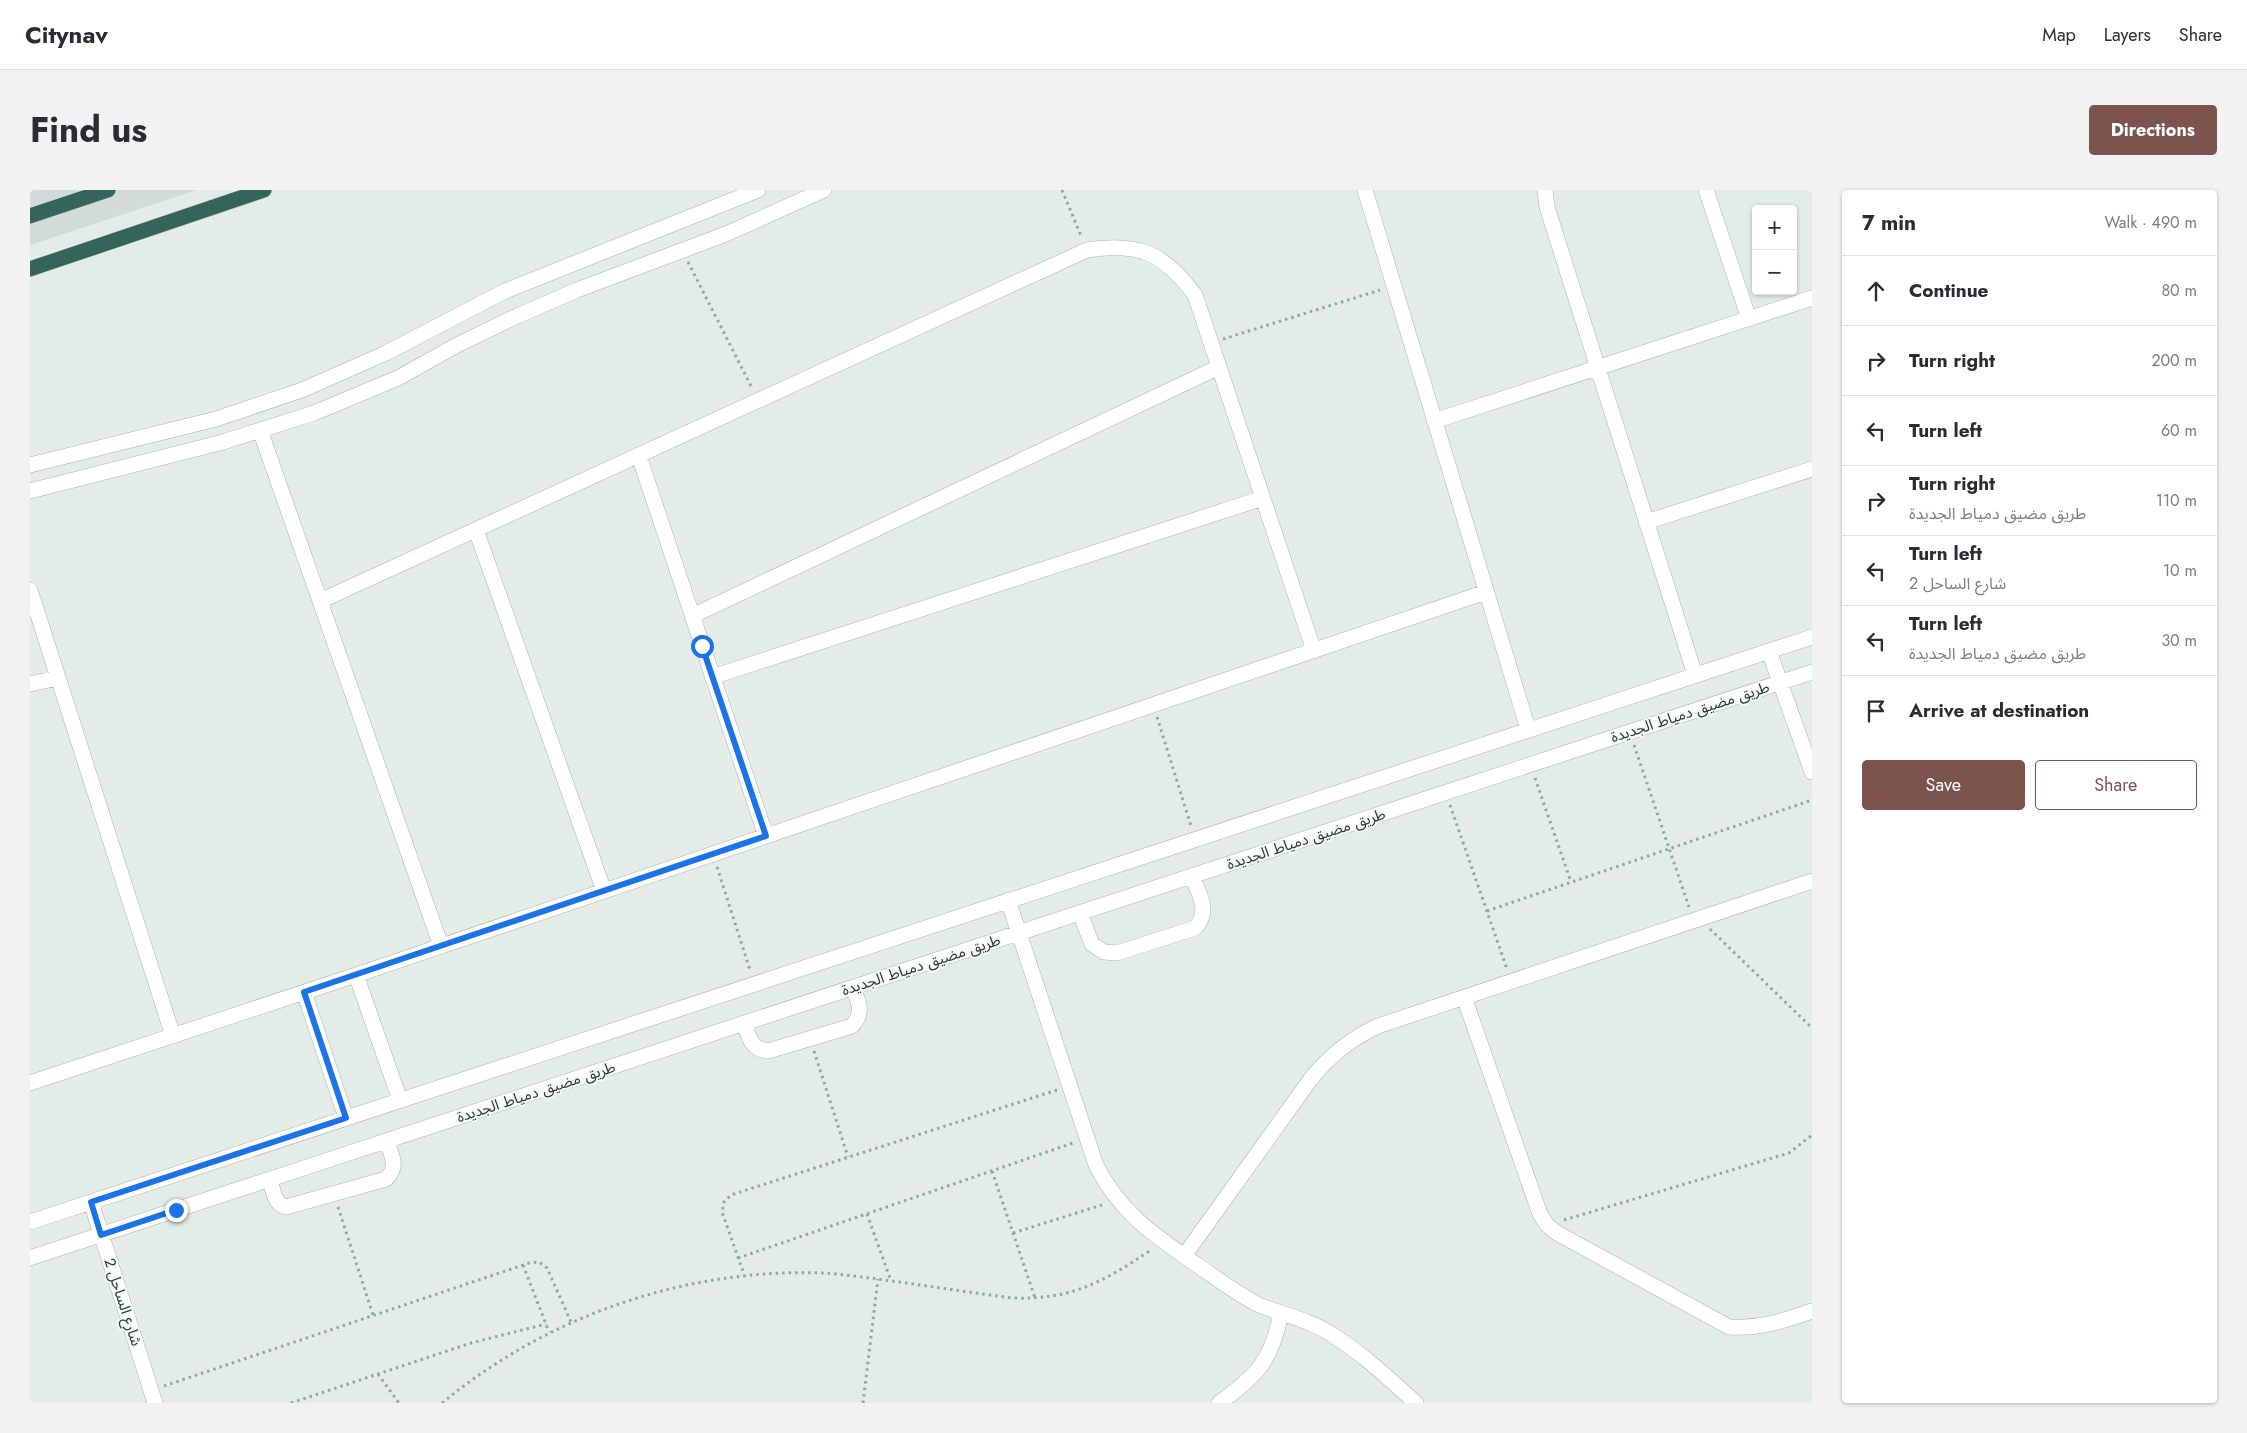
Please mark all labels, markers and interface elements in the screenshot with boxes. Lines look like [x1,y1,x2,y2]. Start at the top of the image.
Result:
text: Citynav [25,17,108,52]
text: Map [2042,22,2076,48]
text: Layers [2104,22,2151,48]
text: Share [2179,22,2222,48]
text: Find us [30,105,147,155]
button: Directions [2089,105,2217,155]
map controls [1752,205,1797,295]
button: + [1752,205,1797,250]
text: 7 min [1862,208,1916,238]
text: Walk · 490 m [2105,211,2197,234]
button: − [1752,250,1797,295]
icon: ahead [1862,277,1890,305]
text: Continue [1909,277,1988,304]
text: 80 m [2161,279,2197,302]
icon: right [1862,347,1890,375]
text: Turn right [1909,347,1995,374]
text: 200 m [2151,349,2197,372]
icon: left [1862,417,1890,445]
text: Turn left [1909,417,1982,444]
text: 60 m [2161,419,2197,442]
text: Turn right [1909,470,1995,497]
icon: right [1862,487,1890,515]
text: 110 m [2156,489,2197,512]
text: طريق مضيق دمياط الجديدة [1909,502,2086,525]
text: Turn left [1909,540,1982,567]
icon: left [1862,557,1890,585]
text: 10 m [2163,559,2197,582]
text: شارع الساحل 2 [1909,572,2006,595]
text: Turn left [1909,610,1982,637]
icon: left [1862,627,1890,655]
text: 30 m [2161,629,2197,652]
route start [691,635,714,658]
text: طريق مضيق دمياط الجديدة [1909,642,2086,665]
street label: طريق مضيق دمياط الجديدة [1608,676,1772,748]
icon: arrive [1862,697,1890,725]
text: Arrive at destination [1909,697,2089,724]
button: Save [1862,760,2025,810]
button: Share [2035,760,2197,810]
street label: طريق مضيق دمياط الجديدة [1224,803,1388,875]
street label: طريق مضيق دمياط الجديدة [839,929,1003,1001]
street label: طريق مضيق دمياط الجديدة [454,1056,618,1128]
route end [165,1199,188,1222]
street label: شارع الساحل 2 [98,1255,148,1349]

